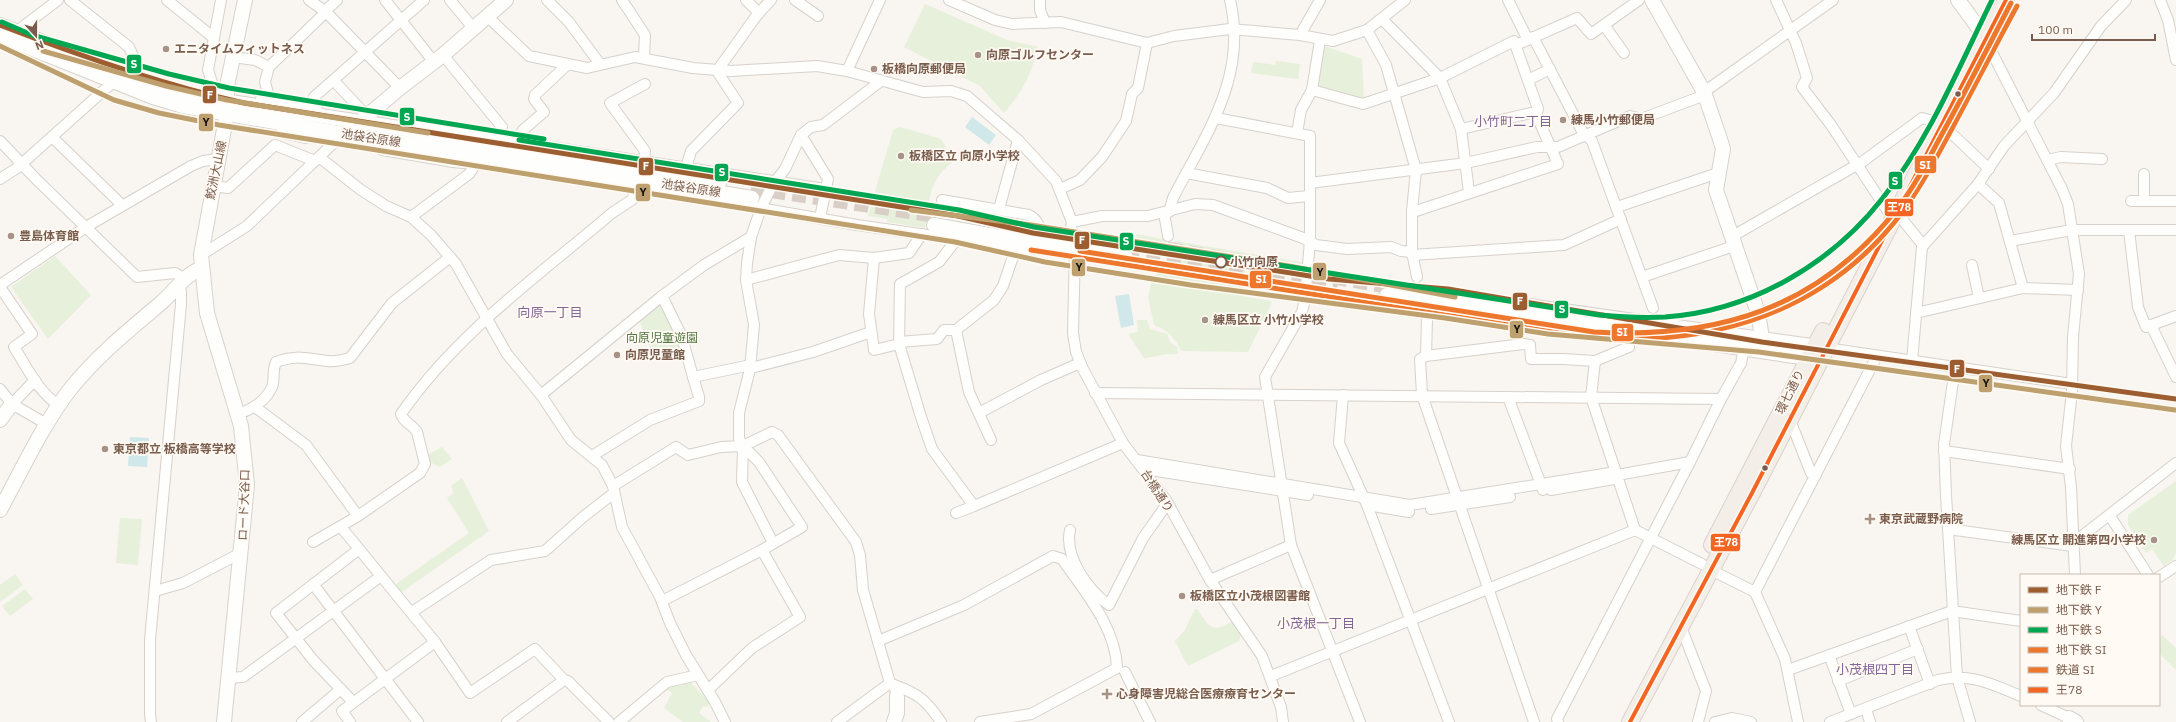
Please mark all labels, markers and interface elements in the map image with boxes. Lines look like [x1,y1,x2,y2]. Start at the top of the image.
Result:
north arrow [16,16,56,56]
scale bar [2032,16,2155,42]
text: 100 m [2038,22,2073,37]
text: N [33,37,46,53]
place label: エニタイムフィットネス [174,41,305,56]
marker: エニタイムフィットネス [161,44,171,54]
place label: 向原ゴルフセンター [986,47,1094,62]
marker: 向原ゴルフセンター [973,50,983,60]
line badge: S [126,54,142,74]
text: S [131,57,138,71]
place label: 板橋向原郵便局 [882,61,966,76]
marker: 板橋向原郵便局 [869,64,879,74]
line badge: F [202,85,217,104]
text: F [207,88,213,102]
unlabelled marker [1953,89,1963,99]
line badge: S [399,107,415,126]
text: S [404,110,411,124]
place label: 練馬小竹郵便局 [1571,112,1655,127]
line badge: Y [198,113,214,132]
district label: 小竹町二丁目 [1474,113,1552,130]
text: Y [202,115,210,129]
marker: 練馬小竹郵便局 [1558,115,1568,125]
street label: 池袋谷原線 [340,125,402,150]
street label: 鮫洲大山線 [202,139,229,201]
place label: 板橋区立 向原小学校 [909,148,1020,163]
marker: 板橋区立 向原小学校 [896,151,906,161]
line badge: SI [1914,155,1937,174]
line badge: F [638,157,654,176]
text: SI [1919,158,1931,172]
text: F [643,159,649,173]
line badge: S [714,163,729,182]
text: S [719,165,726,179]
line badge: S [1888,171,1903,190]
text: S [1892,174,1899,188]
street label: 池袋谷原線 [660,175,722,200]
line badge: Y [635,183,651,202]
text: Y [639,185,647,199]
line badge: 王78 [1884,198,1914,217]
text: 王78 [1887,200,1911,214]
place label: 豊島体育館 [19,228,79,243]
marker: 豊島体育館 [6,231,16,241]
line badge: F [1074,231,1090,250]
line badge: S [1119,232,1134,251]
text: F [1079,233,1085,247]
text: S [1123,234,1130,248]
place label: 小竹向原 [1230,254,1278,269]
marker: 小竹向原 [1214,255,1228,269]
line badge: Y [1071,258,1086,277]
text: Y [1075,260,1083,274]
line badge: Y [1312,262,1327,281]
text: Y [1316,265,1324,279]
line badge: SI [1249,270,1272,289]
text: SI [1255,272,1267,286]
line badge: F [1512,292,1528,311]
text: F [1517,294,1523,308]
line badge: S [1554,300,1569,319]
text: S [1559,302,1566,316]
district label: 向原一丁目 [517,304,583,321]
place label: 練馬区立 小竹小学校 [1213,312,1324,327]
marker: 練馬区立 小竹小学校 [1200,315,1210,325]
line badge: Y [1509,320,1524,339]
text: Y [1513,322,1521,336]
line badge: SI [1611,323,1634,342]
text: SI [1616,325,1628,339]
park label: 向原児童遊園 [626,330,698,345]
place label: 向原児童館 [625,347,685,362]
marker: 向原児童館 [612,350,622,360]
line badge: F [1949,359,1965,378]
text: F [1954,362,1960,376]
street label: 環七通り [1772,367,1807,417]
line badge: Y [1978,374,1993,393]
text: Y [1982,376,1990,390]
place label: 東京都立 板橋高等学校 [113,441,236,456]
marker: 東京都立 板橋高等学校 [100,444,110,454]
unlabelled marker [1760,463,1770,473]
street label: 台橋通り [1138,467,1177,515]
street label: ロード大谷口 [235,469,252,541]
place label: 東京武蔵野病院 [1879,511,1963,526]
marker: 東京武蔵野病院 [1864,513,1876,525]
place label: 練馬区立 開進第四小学校 [2011,532,2146,547]
line badge: 王78 [1710,533,1741,552]
text: 王78 [1714,535,1738,549]
marker: 練馬区立 開進第四小学校 [2149,535,2159,545]
legend [2020,574,2160,706]
text: 地下鉄 F [2056,582,2102,597]
place label: 板橋区立小茂根図書館 [1190,588,1310,603]
marker: 板橋区立小茂根図書館 [1177,591,1187,601]
text: 地下鉄 Y [2056,602,2102,617]
district label: 小茂根一丁目 [1277,615,1355,632]
text: 地下鉄 S [2056,622,2102,637]
text: 地下鉄 SI [2056,642,2107,657]
district label: 小茂根四丁目 [1836,661,1914,678]
text: 鉄道 SI [2056,662,2095,677]
text: 王78 [2056,682,2082,697]
place label: 心身障害児総合医療療育センター [1116,686,1296,701]
marker: 心身障害児総合医療療育センター [1101,688,1113,700]

